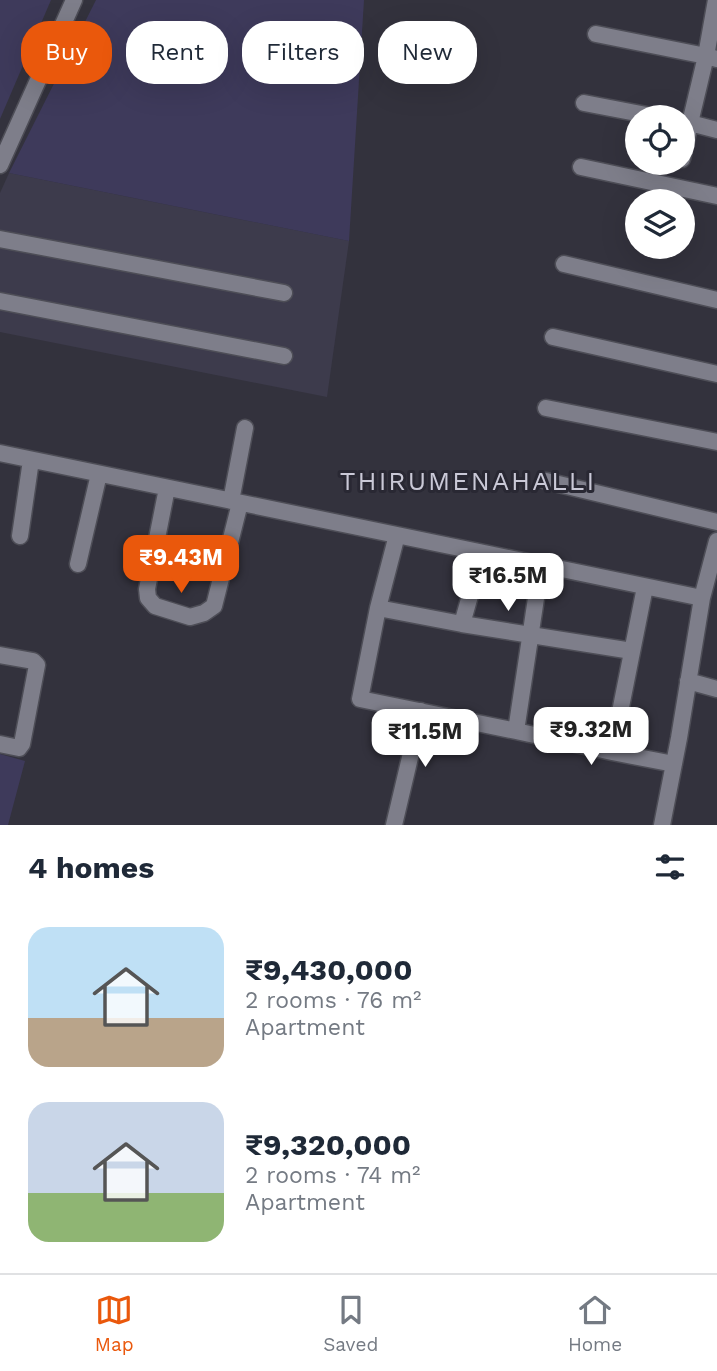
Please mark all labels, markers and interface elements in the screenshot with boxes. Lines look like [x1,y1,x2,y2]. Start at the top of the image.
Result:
chip: Buy [21,21,112,84]
chip: Rent [126,21,228,84]
chip: Filters [242,21,364,84]
chip: New [378,21,477,84]
map controls [625,105,695,259]
button: locate [625,105,695,175]
button: layers [625,189,695,259]
district label: THIRUMENAHALLI [340,466,596,496]
pin: ₹9.43M [124,536,238,595]
text: ₹9.43M [139,544,223,571]
pin: ₹16.5M [451,554,565,613]
text: ₹16.5M [469,562,547,589]
pin: ₹9.32M [534,708,648,767]
pin: ₹11.5M [368,710,482,769]
text: ₹9.32M [550,716,632,743]
text: ₹11.5M [388,718,462,745]
icon: filters [651,848,689,886]
text: 4 homes [28,850,154,885]
text: ₹9,430,000 [245,952,413,987]
icon: home [84,955,168,1039]
text: 2 rooms · 76 m² [245,987,421,1014]
text: Apartment [245,1014,365,1041]
text: ₹9,320,000 [245,1127,411,1162]
icon: home [84,1130,168,1214]
text: 2 rooms · 74 m² [245,1162,420,1189]
text: Apartment [245,1189,365,1216]
tab: Map [95,1291,134,1356]
tab: Saved [323,1291,378,1356]
tab: Home [568,1291,622,1356]

